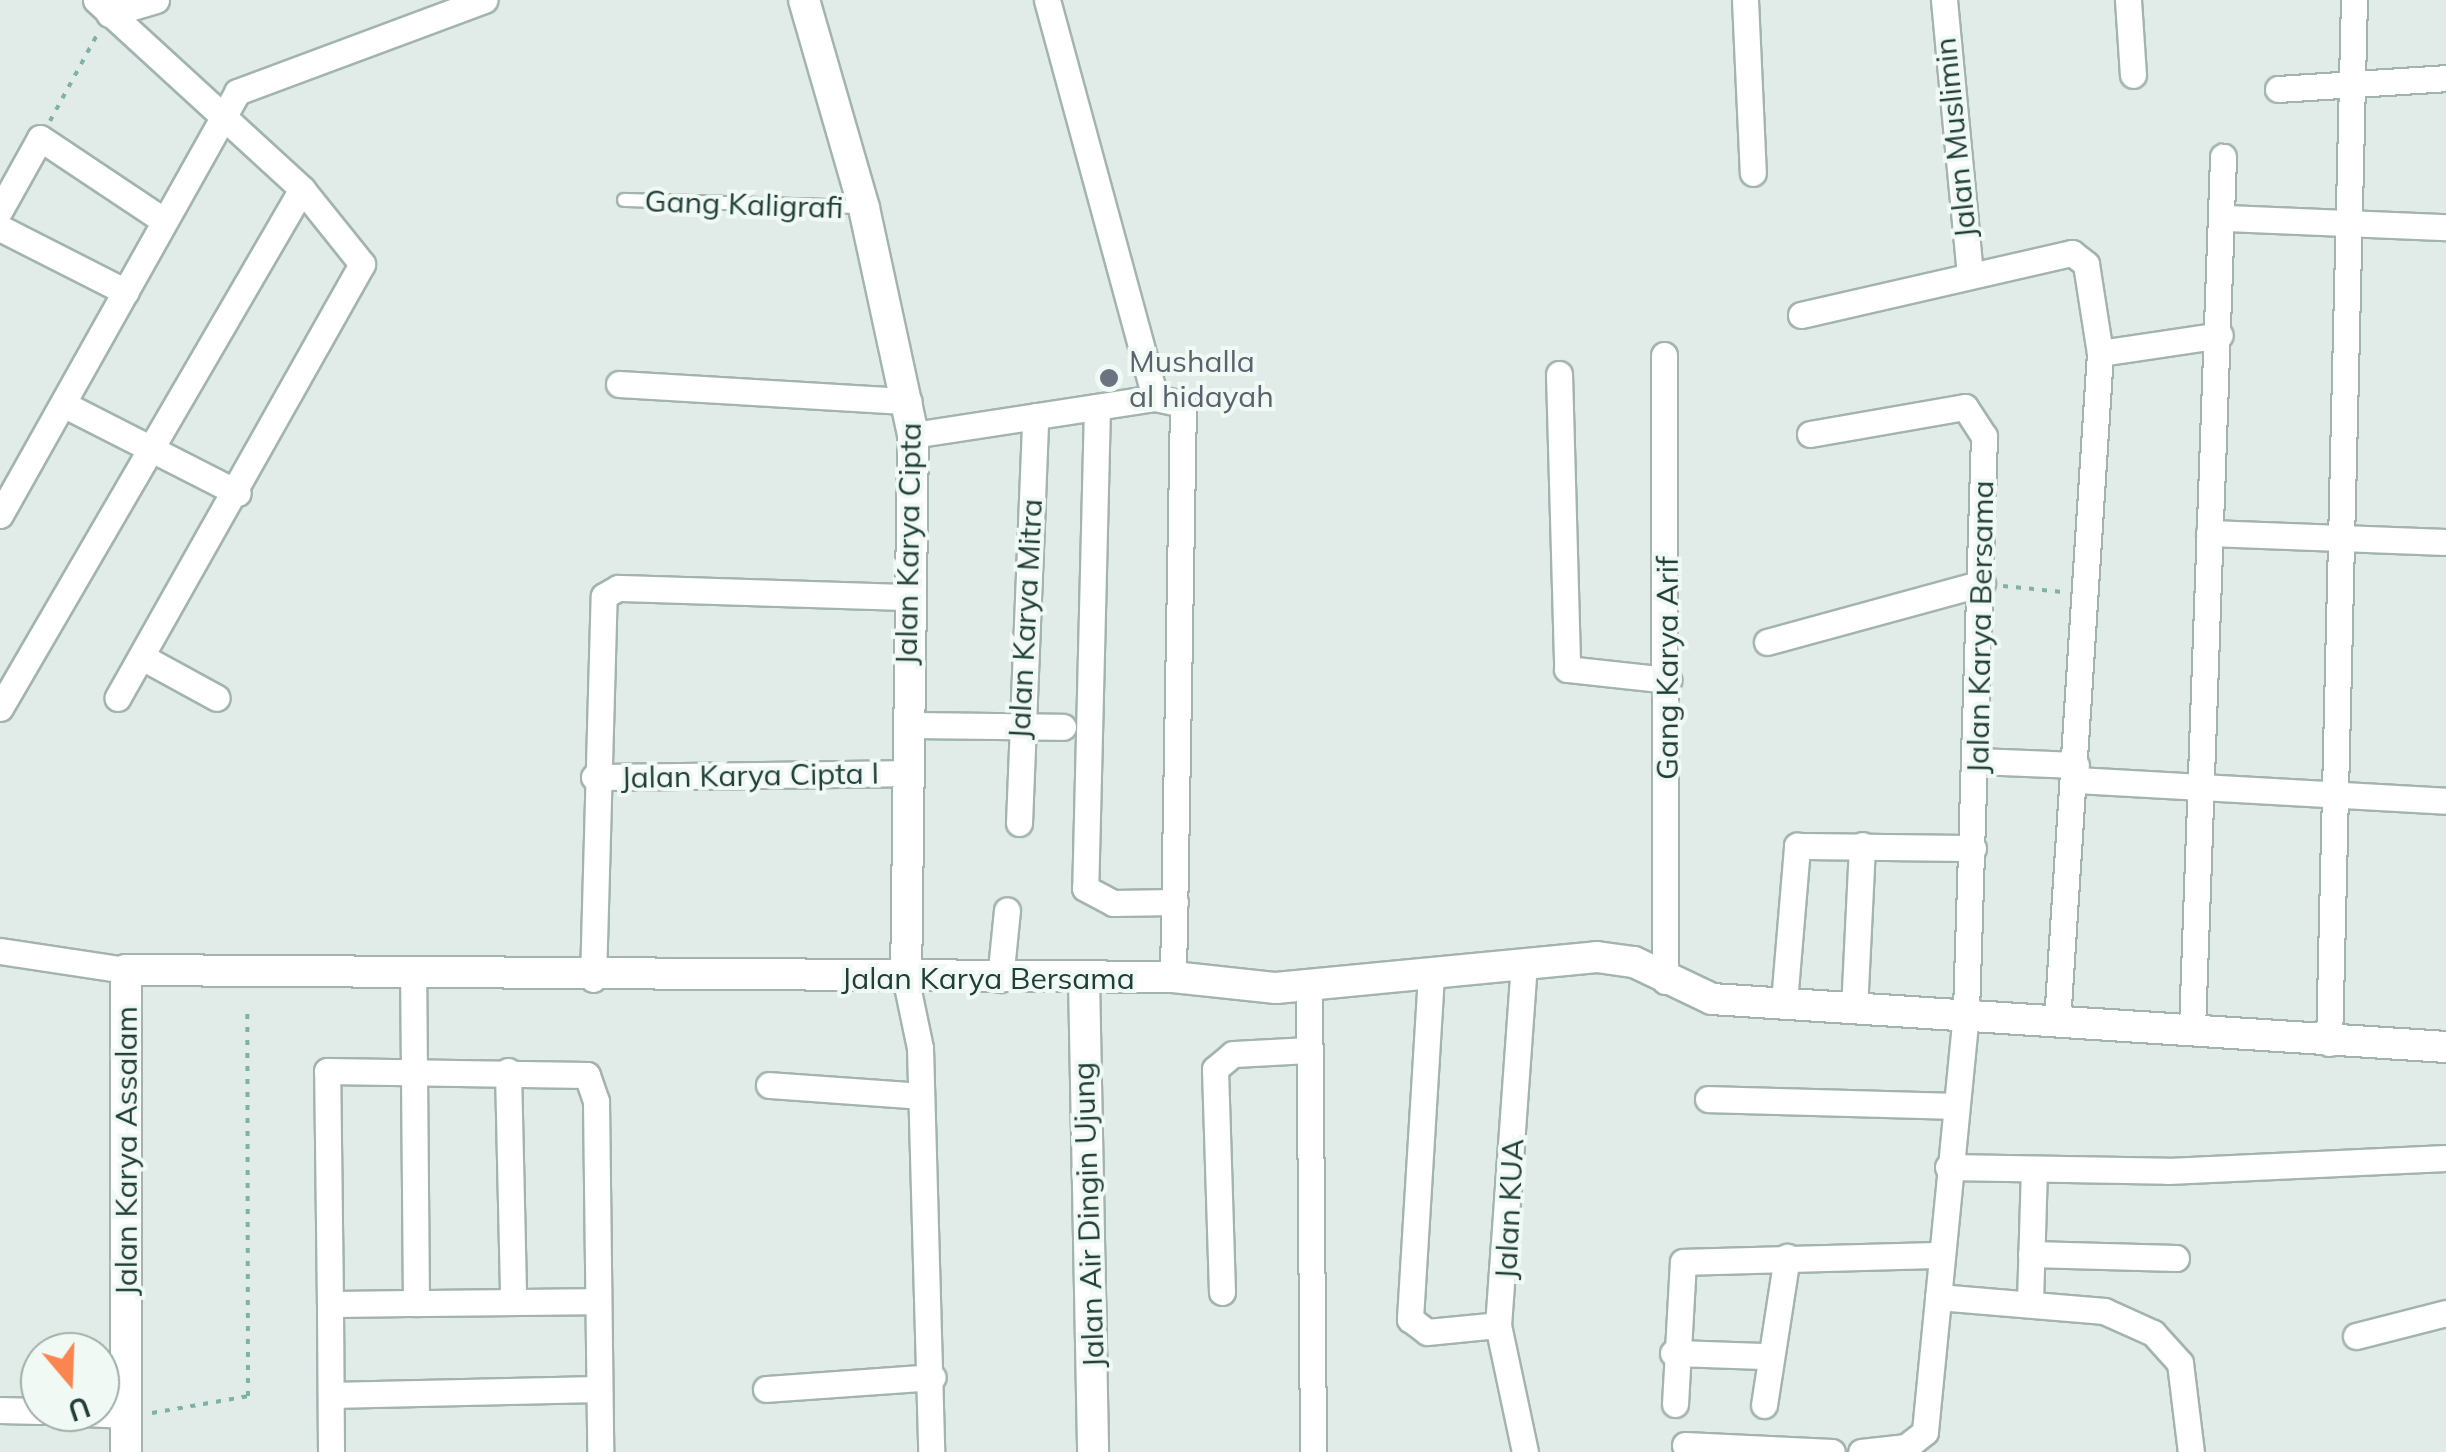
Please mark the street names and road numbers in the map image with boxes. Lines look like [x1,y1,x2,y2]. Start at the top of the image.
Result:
street label: Jalan Muslimin [1927,36,1983,240]
street label: Gang Kaligrafi [644,183,844,225]
street label: Jalan Karya Cipta [888,422,928,666]
street label: Jalan Karya Bersama [1959,480,2001,774]
street label: Jalan Karya Mitra [1001,498,1049,740]
street label: Gang Karya Arif [1649,556,1685,780]
street label: Jalan Karya Cipta I [621,755,879,795]
street label: Jalan Karya Bersama [841,960,1135,996]
street label: Jalan Karya Assalam [108,1006,144,1296]
street label: Jalan Air Dingin Ujung [1065,1061,1111,1369]
street label: Jalan KUA [1487,1138,1531,1280]

